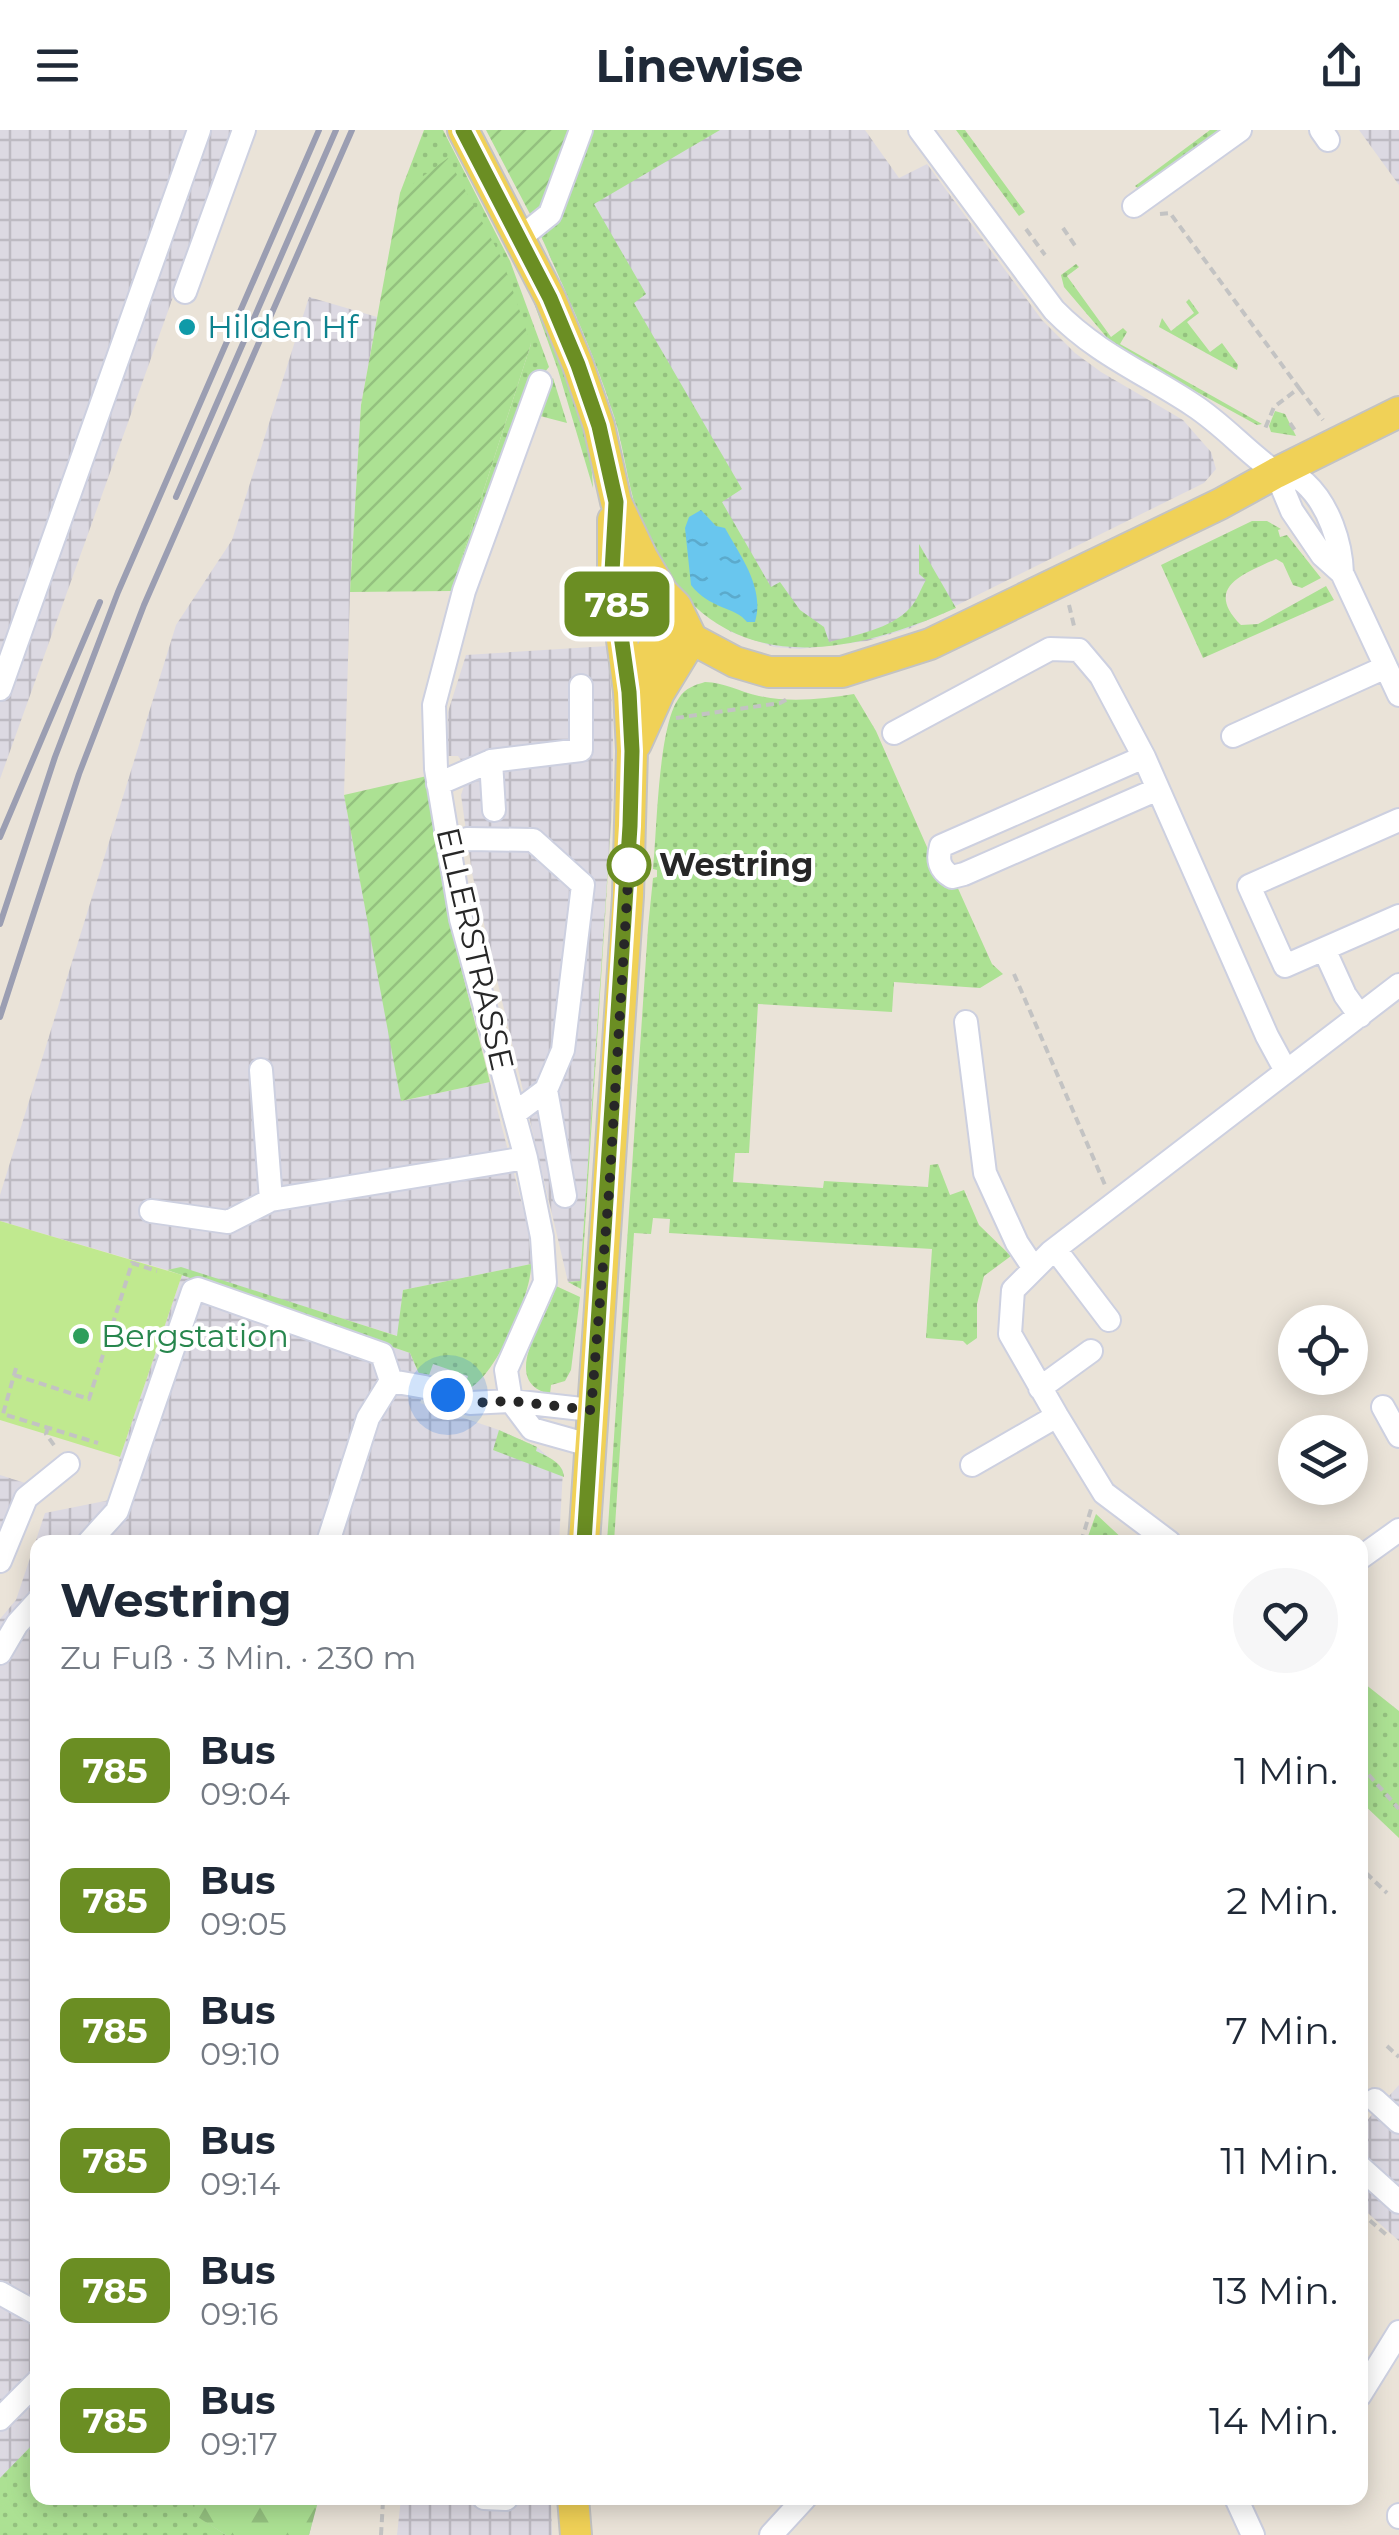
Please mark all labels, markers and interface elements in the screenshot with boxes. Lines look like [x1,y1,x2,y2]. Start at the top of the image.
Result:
icon: menu [30,38,85,93]
text: Linewise [596,38,803,93]
icon: share [1314,38,1369,93]
place label: Hilden Hf [207,307,359,346]
marker: Hilden Hf [176,316,198,338]
line badge: 785 [560,572,674,636]
text: 785 [584,583,650,626]
street label: ELLERSTRASSE [429,824,522,1074]
marker: Westring [608,844,650,886]
place label: Westring [659,845,814,884]
map controls [1278,1305,1368,1505]
button: locate [1278,1305,1368,1395]
place label: Bergstation [101,1316,289,1355]
marker: Bergstation [70,1325,92,1347]
your location [423,1370,473,1420]
button: layers [1278,1415,1368,1505]
button: heart [1233,1568,1338,1673]
text: Westring [60,1571,292,1629]
text: Zu Fuß · 3 Min. · 230 m [60,1638,416,1677]
text: Bus [200,1727,275,1774]
text: 1 Min. [1234,1747,1338,1794]
text: 785 [82,1749,148,1792]
text: 09:04 [200,1774,290,1813]
text: Bus [200,1857,275,1904]
text: 2 Min. [1226,1877,1338,1924]
text: 785 [82,1879,148,1922]
text: 09:05 [200,1904,287,1943]
text: Bus [200,1987,275,2034]
text: 7 Min. [1225,2007,1338,2054]
text: 785 [82,2009,148,2052]
text: 09:10 [200,2034,280,2073]
text: Bus [200,2117,275,2164]
text: 11 Min. [1220,2137,1338,2184]
text: 785 [82,2139,148,2182]
text: 09:14 [200,2164,280,2203]
text: Bus [200,2247,275,2294]
text: 13 Min. [1213,2267,1338,2314]
text: 785 [82,2269,148,2312]
text: 09:16 [200,2294,279,2333]
text: Bus [200,2377,275,2424]
text: 14 Min. [1209,2397,1338,2444]
text: 785 [82,2399,148,2442]
text: 09:17 [200,2424,278,2463]

